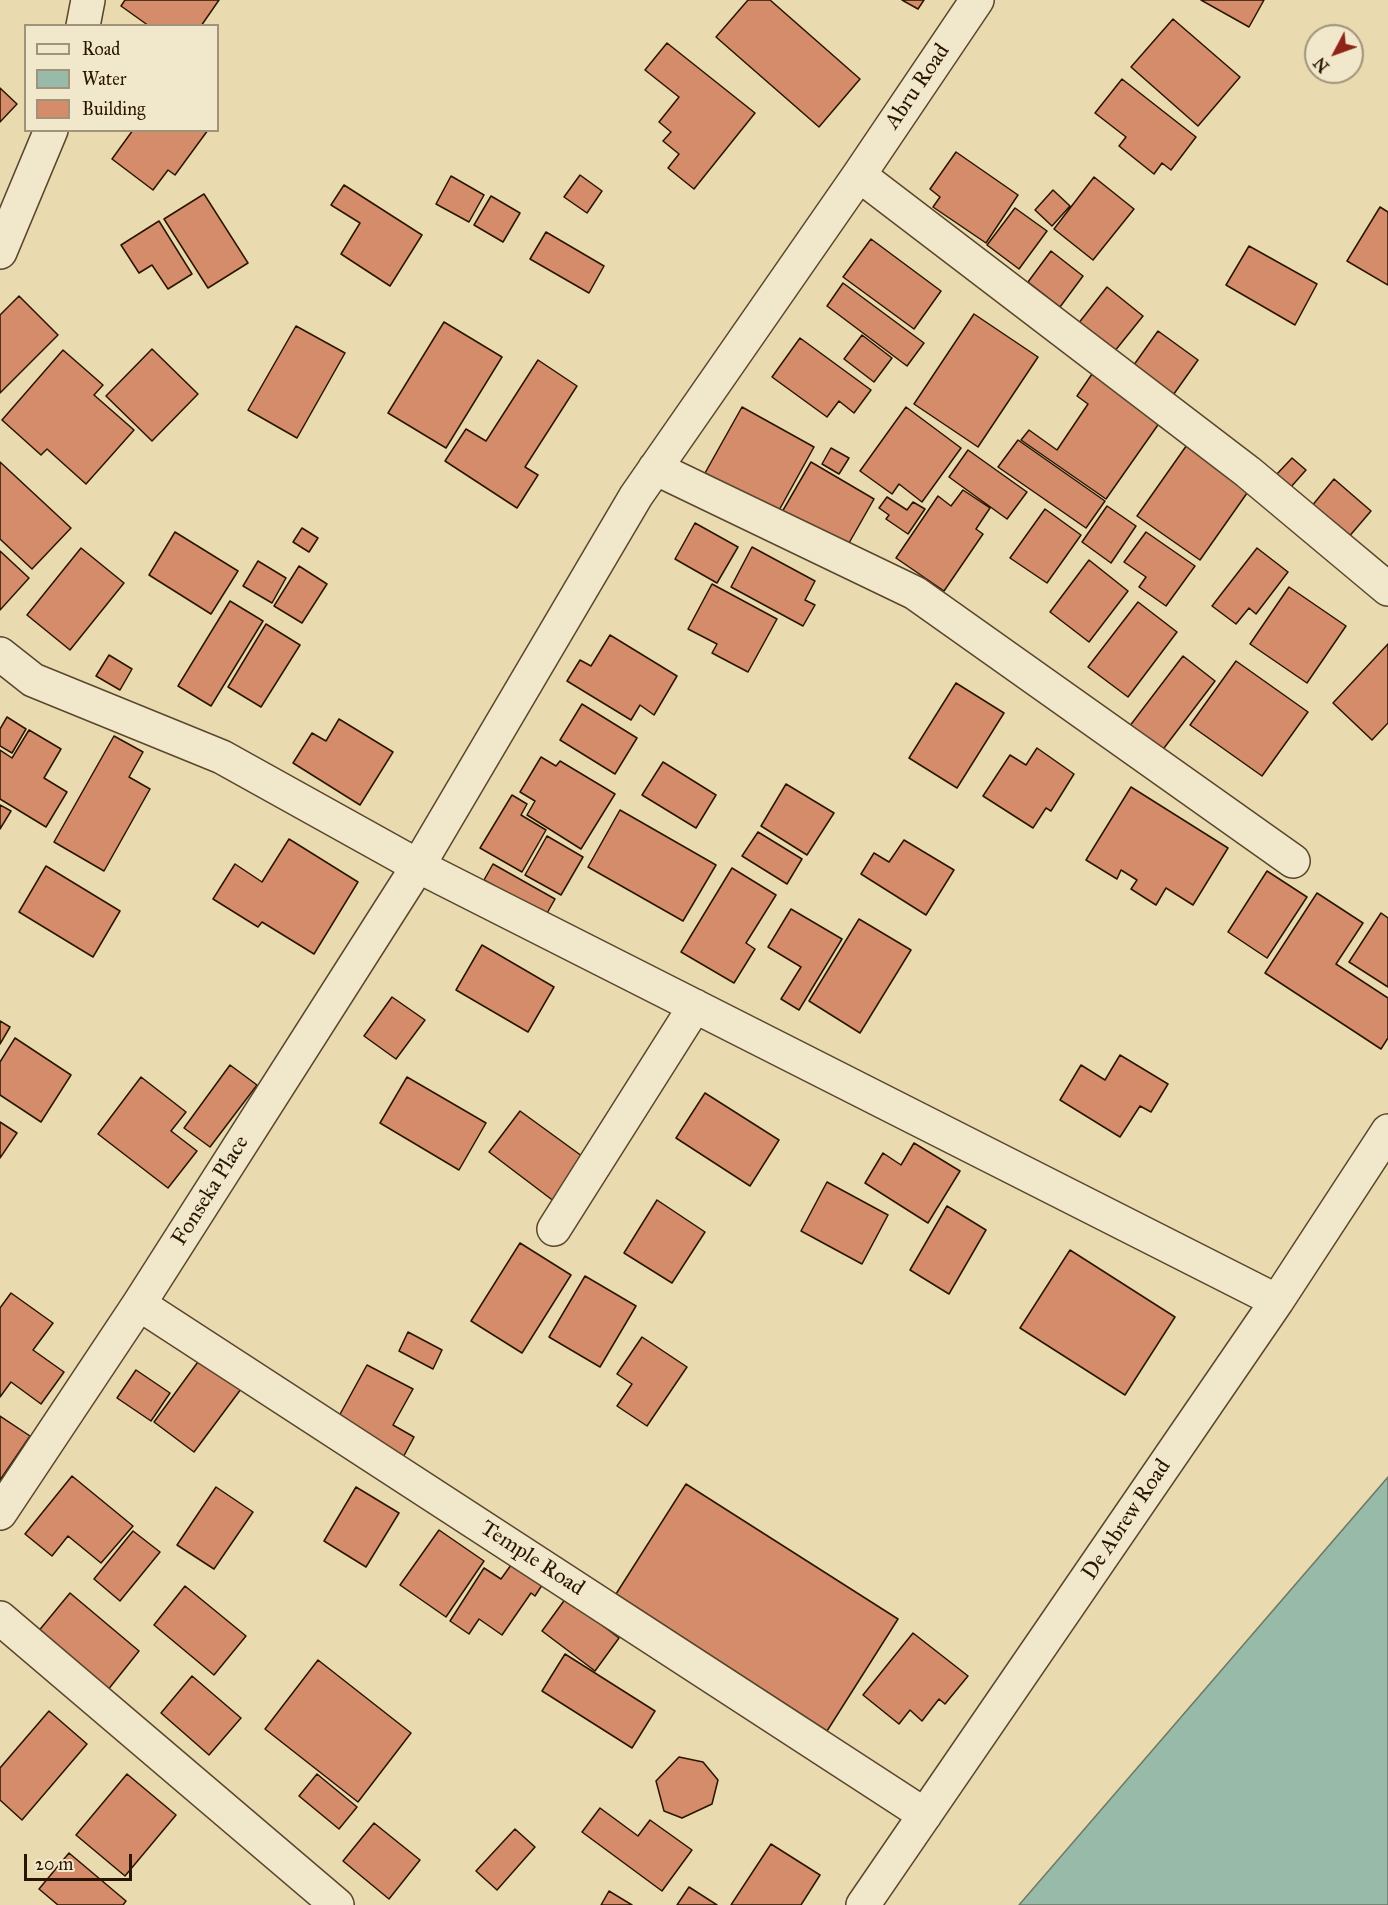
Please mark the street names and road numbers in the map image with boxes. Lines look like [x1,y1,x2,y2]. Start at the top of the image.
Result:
street label: Abru Road [880,39,956,135]
street label: Fonseka Place [167,1131,255,1251]
street label: De Abrew Road [1077,1455,1177,1585]
street label: Temple Road [475,1516,589,1602]

